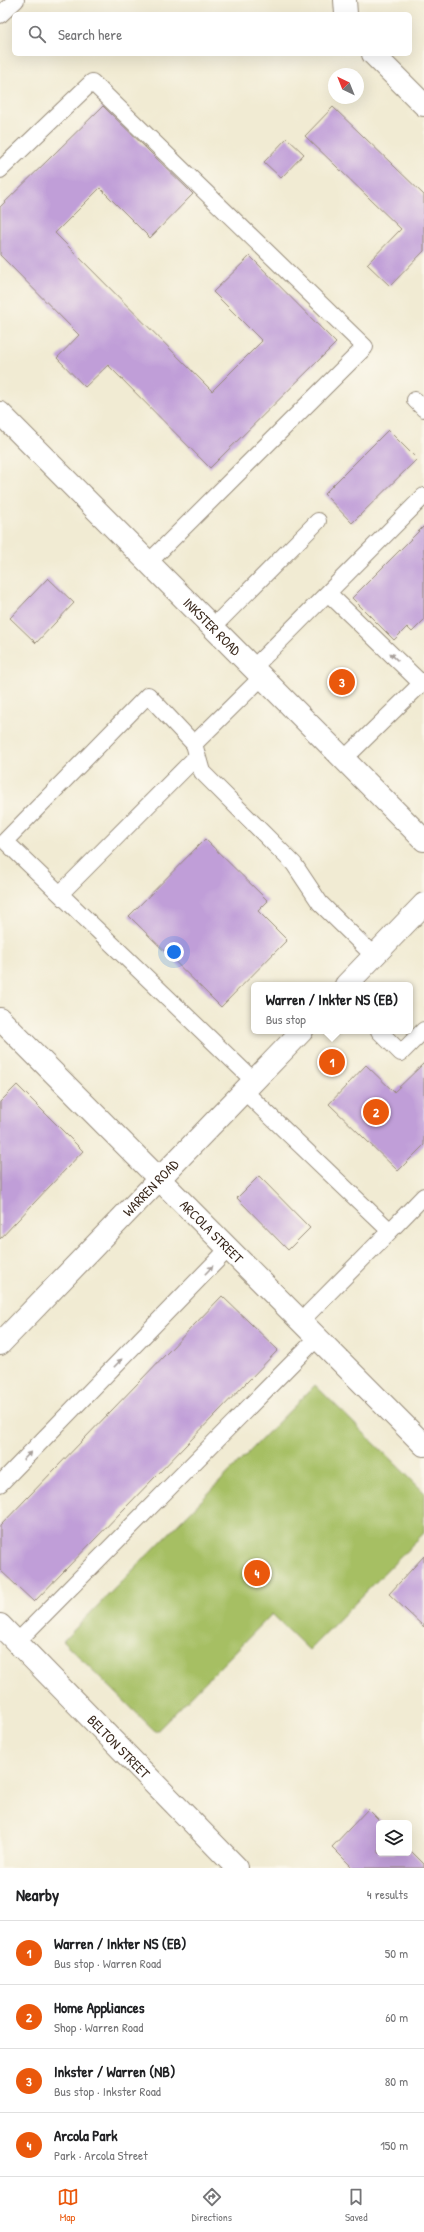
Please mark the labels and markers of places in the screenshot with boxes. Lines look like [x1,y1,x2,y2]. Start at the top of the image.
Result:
pin: 3 [329,667,355,697]
pin: 1 [319,1047,345,1077]
pin: 2 [363,1097,389,1127]
pin: 4 [244,1558,270,1588]

